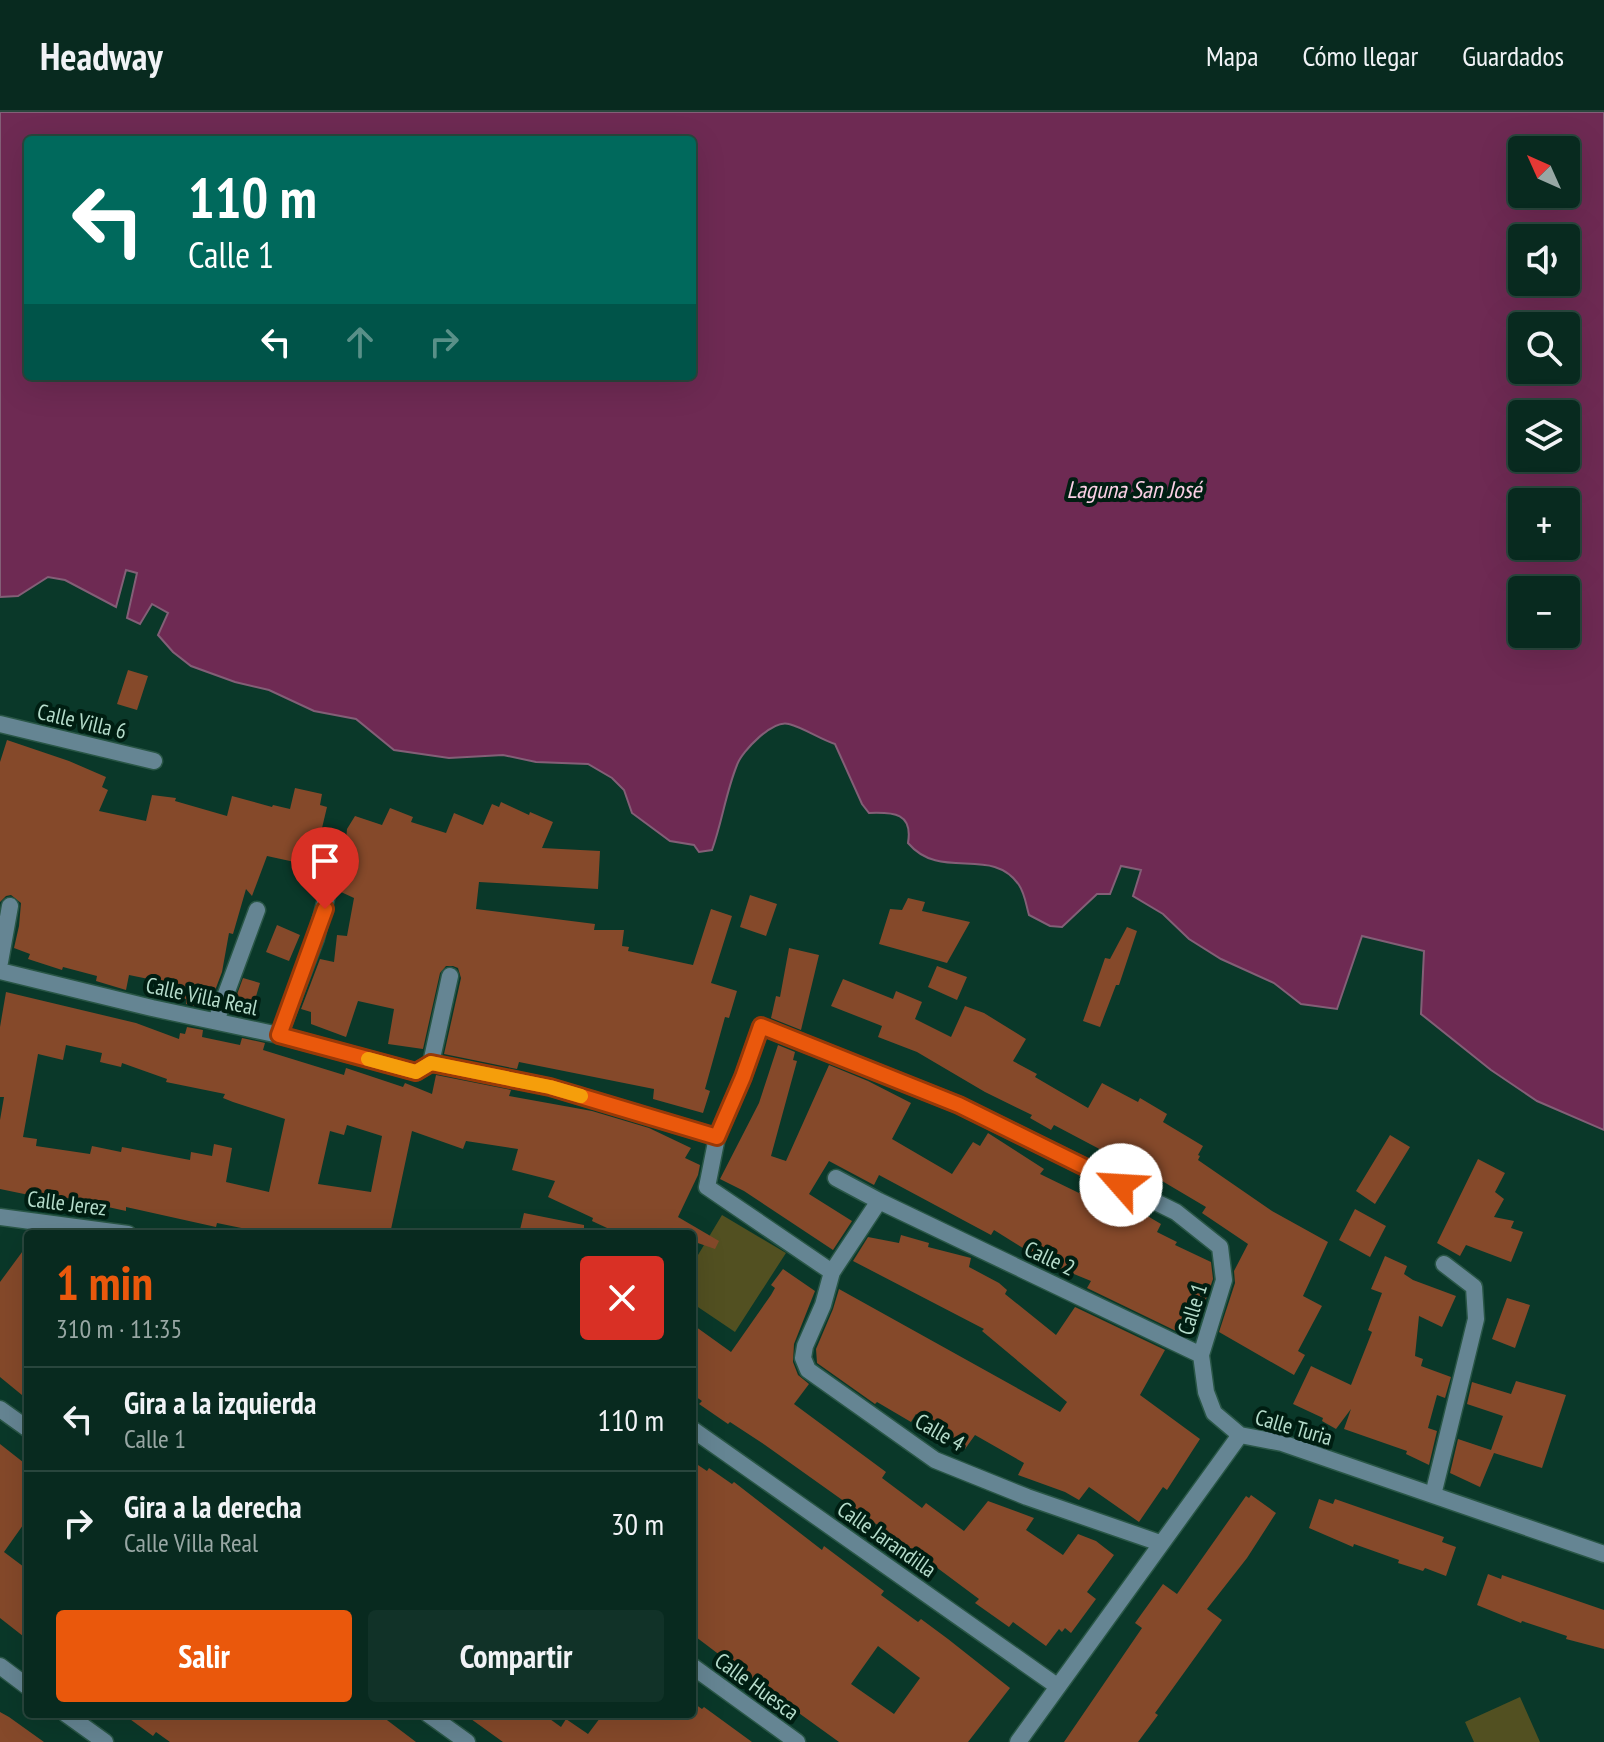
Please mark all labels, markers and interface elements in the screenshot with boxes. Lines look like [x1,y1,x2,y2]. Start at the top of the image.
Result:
text: Headway [40,31,163,80]
text: Mapa [1206,37,1258,74]
text: Cómo llegar [1302,37,1418,74]
text: Guardados [1462,37,1564,74]
north arrow [1508,136,1580,208]
map controls [1508,136,1580,648]
text: 110 m [188,161,317,233]
icon: left [56,168,160,272]
button: sound [1508,224,1580,296]
text: Calle 1 [188,231,274,278]
button: search [1508,312,1580,384]
icon: left [254,320,298,364]
icon: ahead [338,320,382,364]
icon: right [422,320,466,364]
button: layers [1508,400,1580,472]
water label: Laguna San José [1067,474,1204,505]
button: + [1508,488,1580,560]
button: − [1508,576,1580,648]
street label: Calle Villa 6 [35,697,129,745]
pin [291,827,359,909]
icon: arrive [303,839,347,883]
street label: Calle Villa Real [144,971,261,1022]
position arrow [1079,1143,1163,1227]
street label: Calle Jerez [26,1184,108,1222]
street label: Calle 2 [1020,1234,1080,1282]
text: 1 min [56,1251,153,1313]
button: close [580,1256,664,1340]
street label: Calle 1 [1171,1280,1213,1338]
text: 310 m · 11:35 [56,1312,182,1345]
text: Gira a la izquierda [124,1383,316,1422]
icon: left [56,1397,100,1441]
text: 110 m [598,1400,664,1439]
street label: Calle Turia [1252,1403,1336,1451]
street label: Calle 4 [910,1407,970,1457]
text: Calle 1 [124,1422,186,1455]
text: Gira a la derecha [124,1487,302,1526]
street label: Calle Jarandilla [832,1495,942,1583]
icon: right [56,1501,100,1545]
text: 30 m [611,1504,664,1543]
text: Calle Villa Real [124,1526,258,1559]
button: Salir [56,1610,352,1702]
button: Compartir [368,1610,664,1702]
street label: Calle Huesca [709,1646,805,1726]

